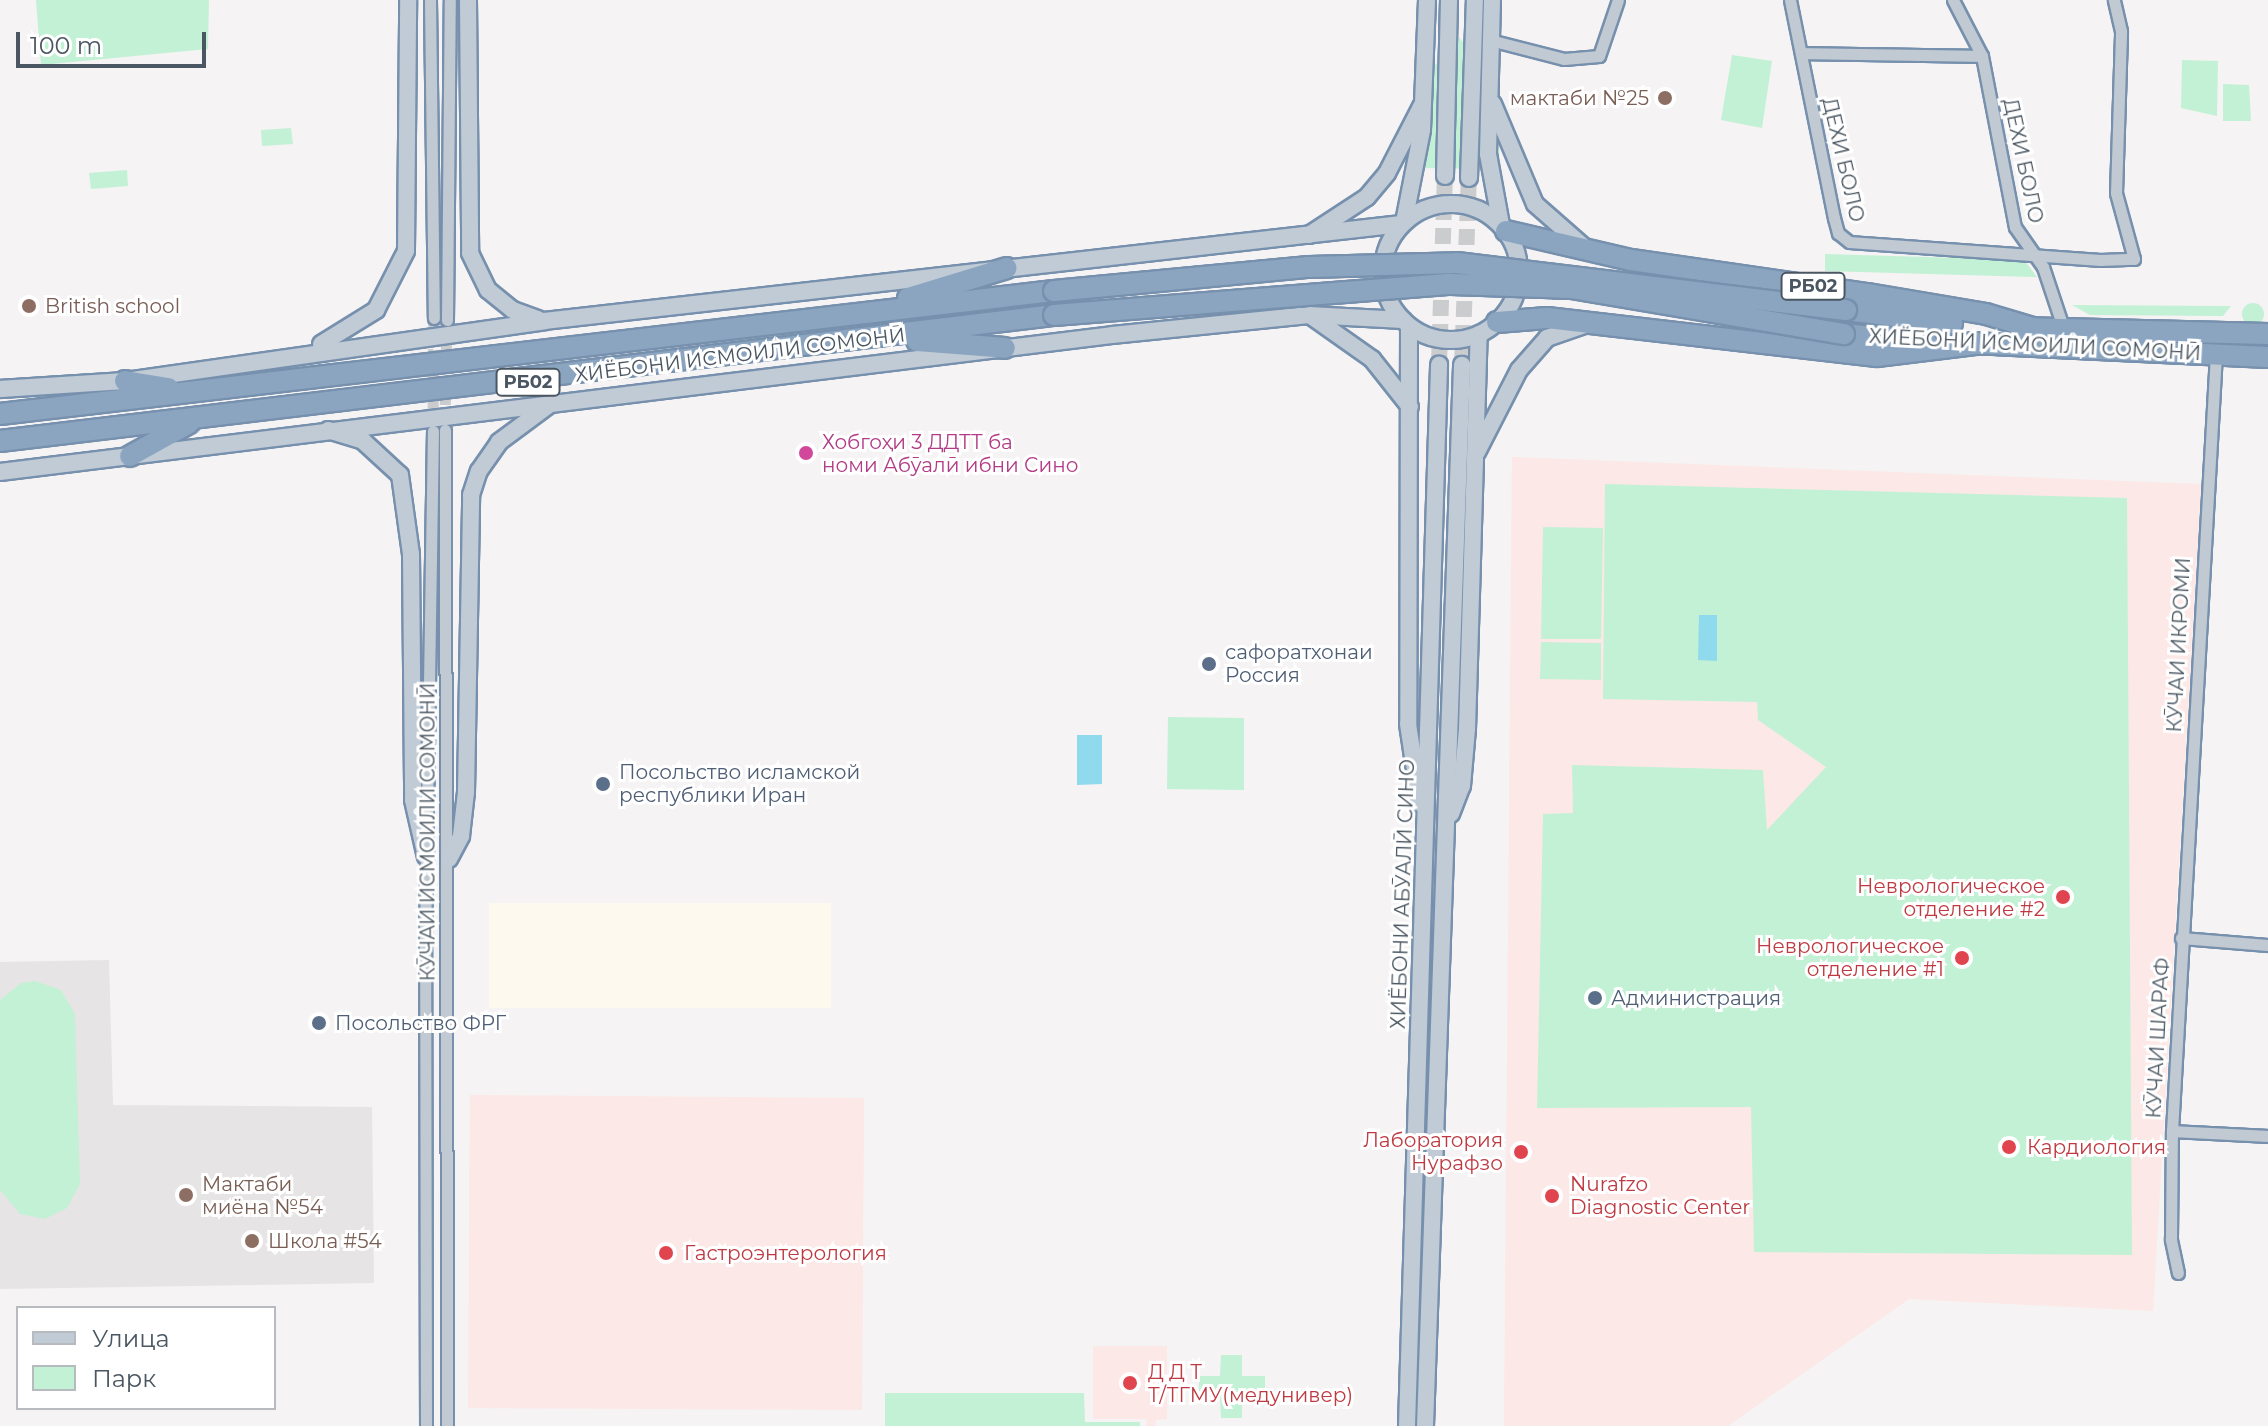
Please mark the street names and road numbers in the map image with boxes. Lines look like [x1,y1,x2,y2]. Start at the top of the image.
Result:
street label: ДЕХИ БОЛО [1817,95,1869,225]
street label: ДЕХИ БОЛО [1998,96,2048,226]
road number: РБ02 [1779,272,1847,300]
street label: ХИЁБОНИ ИСМОИЛИ СОМОНӢ [574,323,906,387]
street label: ХИЁБОНИ ИСМОИЛИ СОМОНӢ [1868,324,2202,366]
road number: РБ02 [494,368,562,396]
street label: КӮЧАИ ИКРОМИ [2162,557,2196,733]
street label: КӮЧАИ ИСМОИЛИ СОМОНӢ [416,683,440,981]
street label: ХИЁБОНИ АБӮАЛӢ СИНО [1386,759,1420,1029]
street label: КӮЧАИ ШАРАФ [2142,957,2174,1119]

